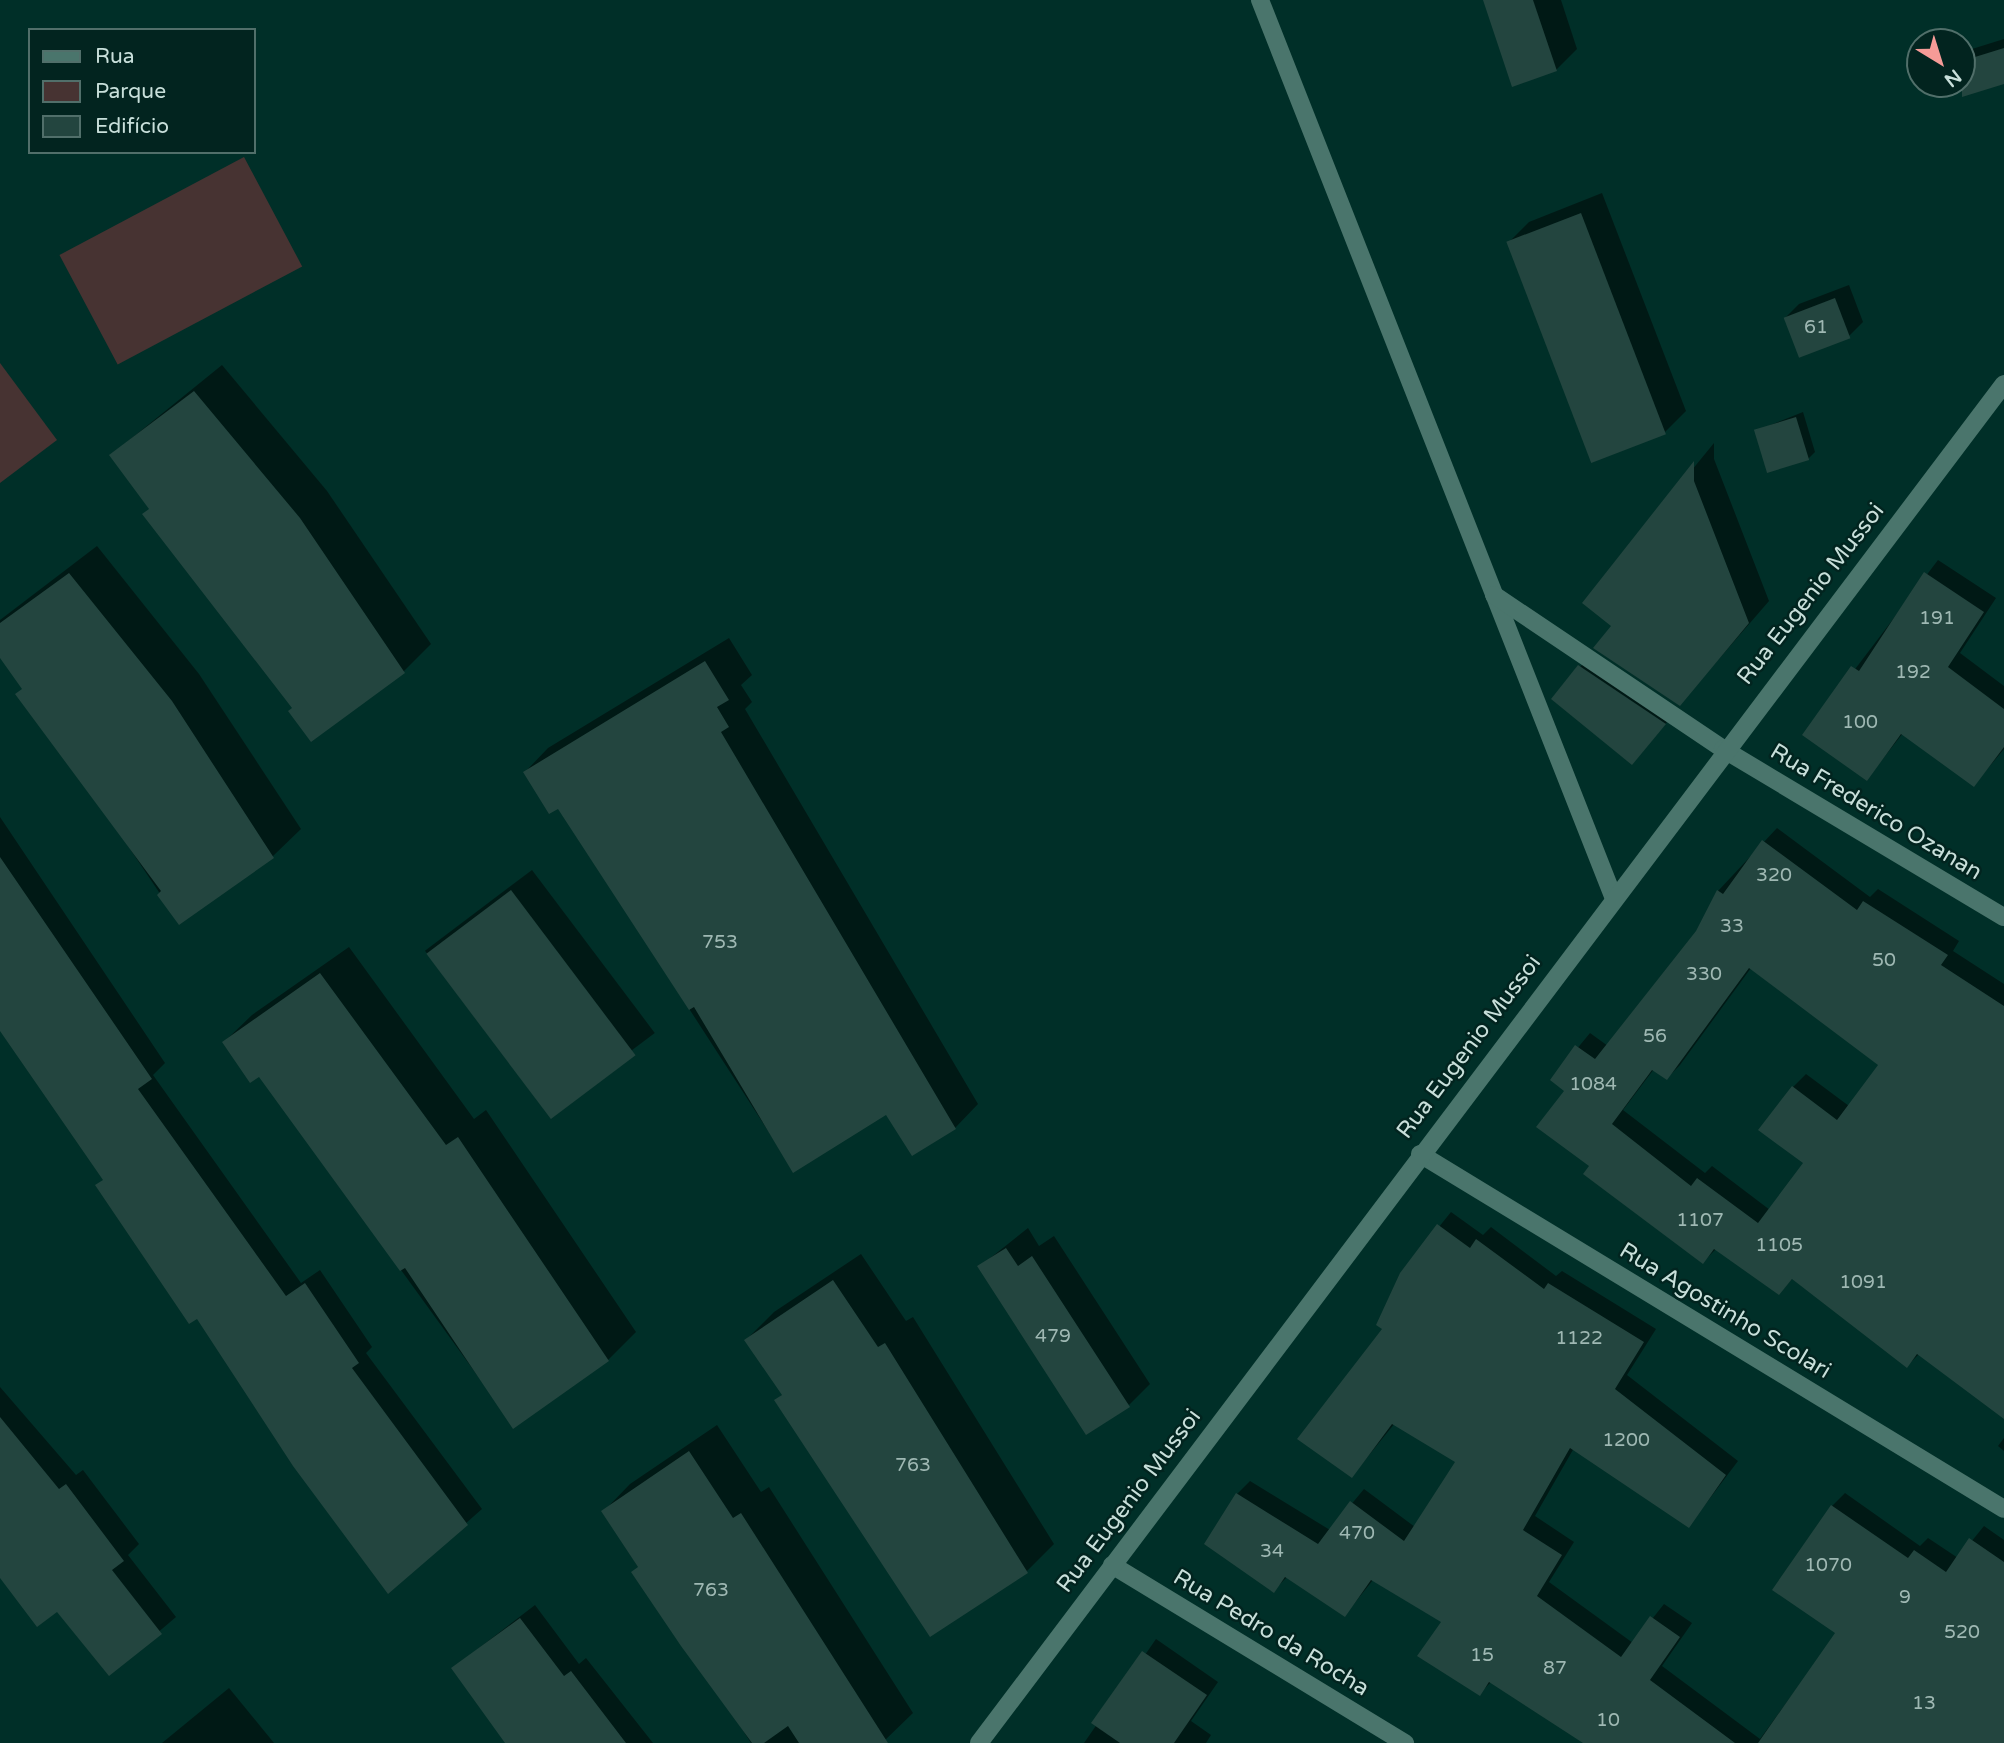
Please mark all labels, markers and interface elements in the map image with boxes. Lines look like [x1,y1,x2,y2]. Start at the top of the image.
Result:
legend [28,28,256,154]
north arrow [1906,28,1976,98]
text: Rua [95,44,135,69]
text: N [1940,65,1965,91]
text: Parque [95,79,166,104]
text: Edifício [95,114,169,139]
house number: 61 [1804,317,1828,339]
street label: Rua Eugenio Mussoi [1732,498,1890,690]
house number: 191 [1919,608,1955,630]
house number: 192 [1895,662,1931,684]
house number: 100 [1842,712,1878,734]
street label: Rua Frederico Ozanan [1765,738,1987,886]
house number: 320 [1756,865,1792,887]
house number: 33 [1720,916,1744,938]
house number: 753 [702,932,738,954]
street label: Rua Eugenio Mussoi [1391,950,1547,1144]
house number: 50 [1872,950,1896,972]
house number: 330 [1686,964,1722,986]
house number: 56 [1643,1026,1667,1048]
house number: 1084 [1569,1074,1617,1096]
house number: 1107 [1676,1210,1724,1232]
house number: 1105 [1755,1235,1803,1257]
street label: Rua Agostinho Scolari [1614,1237,1836,1385]
house number: 1091 [1839,1272,1887,1294]
house number: 479 [1035,1326,1071,1348]
house number: 1122 [1555,1328,1603,1350]
street label: Rua Eugenio Mussoi [1051,1404,1207,1598]
house number: 1200 [1602,1430,1650,1452]
house number: 763 [895,1455,931,1477]
house number: 470 [1339,1523,1375,1545]
house number: 34 [1260,1541,1284,1563]
house number: 1070 [1804,1555,1852,1577]
street label: Rua Pedro da Rocha [1168,1564,1374,1702]
house number: 763 [693,1580,729,1602]
house number: 9 [1899,1587,1911,1609]
house number: 520 [1944,1622,1980,1644]
house number: 15 [1470,1645,1494,1667]
house number: 87 [1543,1658,1567,1680]
house number: 13 [1912,1693,1936,1715]
house number: 10 [1596,1710,1620,1732]

